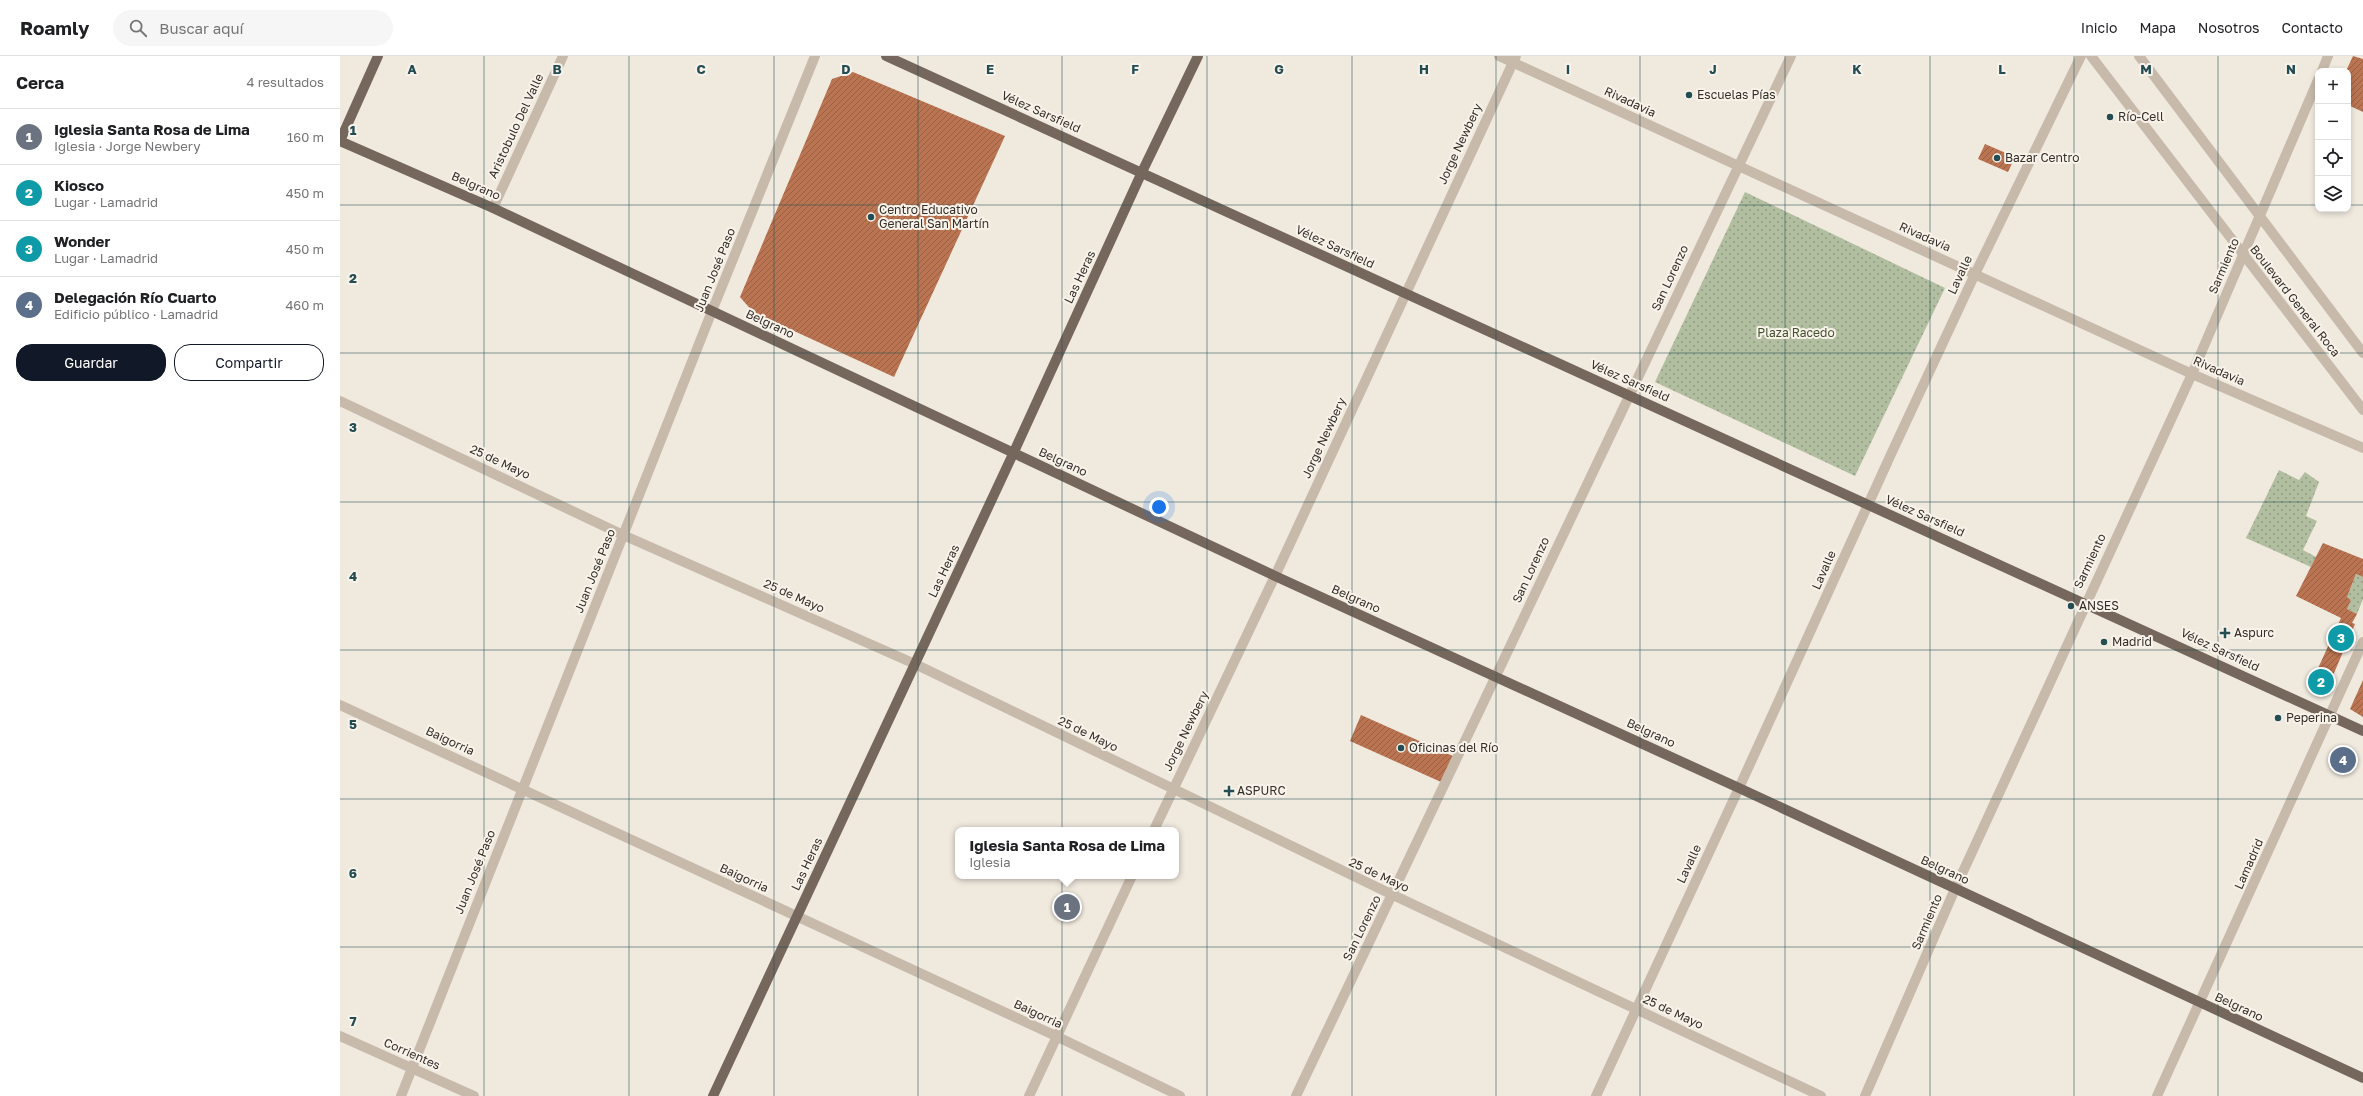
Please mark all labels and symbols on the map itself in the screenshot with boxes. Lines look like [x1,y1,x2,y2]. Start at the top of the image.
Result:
text: A [407,61,417,77]
text: B [552,61,562,77]
text: C [696,61,706,77]
text: D [841,61,851,77]
text: E [986,61,994,77]
text: F [1131,61,1139,77]
text: G [1274,61,1284,77]
text: H [1419,61,1429,77]
text: I [1566,61,1570,77]
text: J [1709,61,1717,77]
text: K [1852,61,1862,77]
text: L [1998,61,2006,77]
text: M [2140,61,2152,77]
text: N [2286,61,2296,77]
street label: Aristobulo Del Valle [485,71,546,180]
street label: Rivadavia [1602,83,1658,120]
street label: Vélez Sarsfield [999,87,1083,136]
place label: Escuelas Pías [1697,87,1776,102]
marker: Escuelas Pías [1684,90,1694,100]
street label: Jorge Newbery [1434,101,1485,187]
place label: Río-Cell [2118,109,2164,124]
marker: Río-Cell [2105,112,2115,122]
text: 1 [350,122,357,138]
place label: Bazar Centro [2005,150,2079,165]
marker: Bazar Centro [1992,153,2002,163]
street label: Belgrano [449,168,503,203]
place label: Centro Educativo General San Martín [879,202,989,231]
marker: Centro Educativo General San Martín [866,212,876,222]
street label: Rivadavia [1897,218,1953,255]
street label: Vélez Sarsfield [1293,222,1377,271]
street label: Juan José Paso [691,226,738,314]
street label: Sarmiento [2205,236,2242,296]
street label: San Lorenzo [1648,242,1691,313]
street label: Boulevard General Roca [2247,242,2344,359]
street label: Las Heras [1061,248,1098,306]
street label: Lavalle [1944,253,1975,297]
text: 2 [349,270,357,286]
street label: Belgrano [743,306,797,341]
park label: Plaza Racedo [1757,325,1835,340]
street label: Rivadavia [2191,352,2247,389]
street label: Vélez Sarsfield [1588,356,1672,405]
street label: Jorge Newbery [1298,395,1349,481]
text: 3 [349,419,357,435]
street label: 25 de Mayo [468,441,533,482]
street label: Belgrano [1036,444,1090,479]
street label: Vélez Sarsfield [1883,491,1967,540]
your location [1149,497,1169,517]
street label: Juan José Paso [571,527,618,615]
street label: Sarmiento [2070,531,2109,591]
street label: San Lorenzo [1509,534,1552,605]
street label: Las Heras [925,542,962,600]
street label: Lavalle [1808,548,1839,592]
text: 4 [349,568,357,584]
street label: 25 de Mayo [762,576,827,616]
street label: Belgrano [1329,581,1383,616]
place label: ANSES [2079,598,2119,613]
marker: ANSES [2066,601,2076,611]
pin: 3 [2328,623,2354,653]
street label: Vélez Sarsfield [2178,625,2262,674]
place label: Aspurc [2234,625,2275,640]
marker: Aspurc [2219,627,2231,639]
place label: Madrid [2112,634,2152,649]
marker: Madrid [2099,637,2109,647]
pin: 2 [2308,667,2334,697]
street label: Jorge Newbery [1160,688,1212,773]
place label: Peperina [2286,710,2337,725]
street label: 25 de Mayo [1056,713,1121,754]
marker: Peperina [2273,713,2283,723]
street label: Belgrano [1624,715,1678,750]
text: 5 [349,716,357,732]
street label: Baigorria [423,723,477,758]
place label: Oficinas del Río [1409,740,1499,755]
marker: Oficinas del Río [1396,743,1406,753]
pin: 4 [2330,745,2356,775]
place label: ASPURC [1237,783,1286,798]
marker: ASPURC [1224,786,1234,796]
street label: Juan José Paso [451,828,498,916]
street label: Las Heras [788,835,825,893]
street label: Lamadrid [2231,836,2266,891]
street label: Lavalle [1673,842,1704,886]
street label: Belgrano [1918,852,1972,887]
street label: 25 de Mayo [1347,854,1412,895]
street label: Baigorria [717,860,771,895]
text: 6 [349,865,357,881]
pin: 1 [1054,892,1080,922]
street label: Sarmiento [1908,892,1945,952]
street label: San Lorenzo [1339,893,1384,963]
street label: Belgrano [2212,989,2266,1024]
street label: 25 de Mayo [1641,991,1706,1032]
street label: Baigorria [1011,996,1065,1031]
text: 7 [349,1013,357,1029]
street label: Corrientes [382,1034,443,1073]

